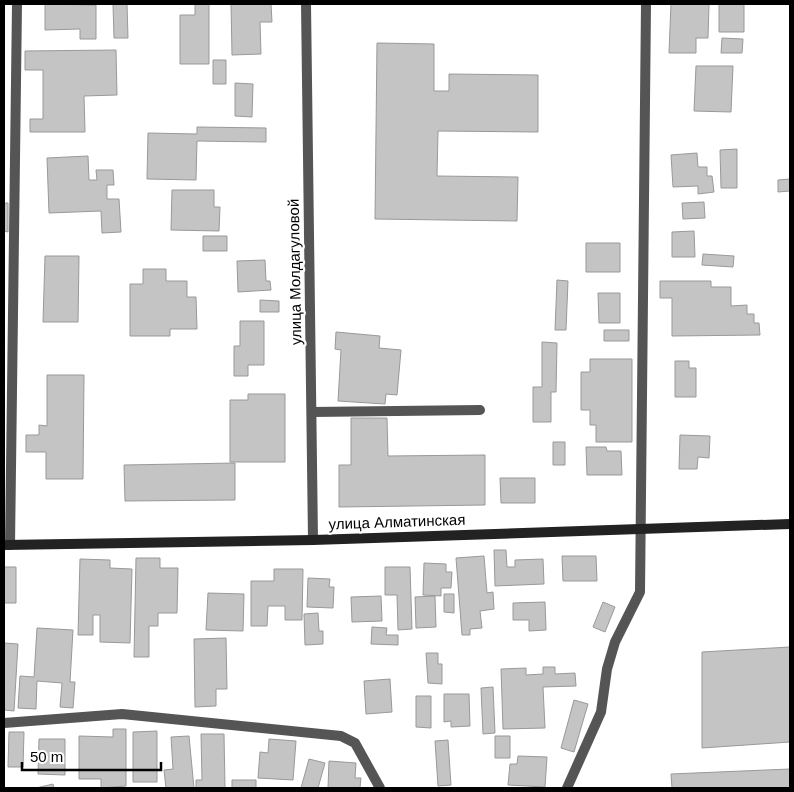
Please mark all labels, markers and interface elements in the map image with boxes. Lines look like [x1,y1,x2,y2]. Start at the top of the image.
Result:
street label: улица Молдагуловой [285,199,304,345]
street label: улица Алматинская [328,511,466,532]
scale bar [22,740,161,772]
text: 50 m [30,748,63,765]

